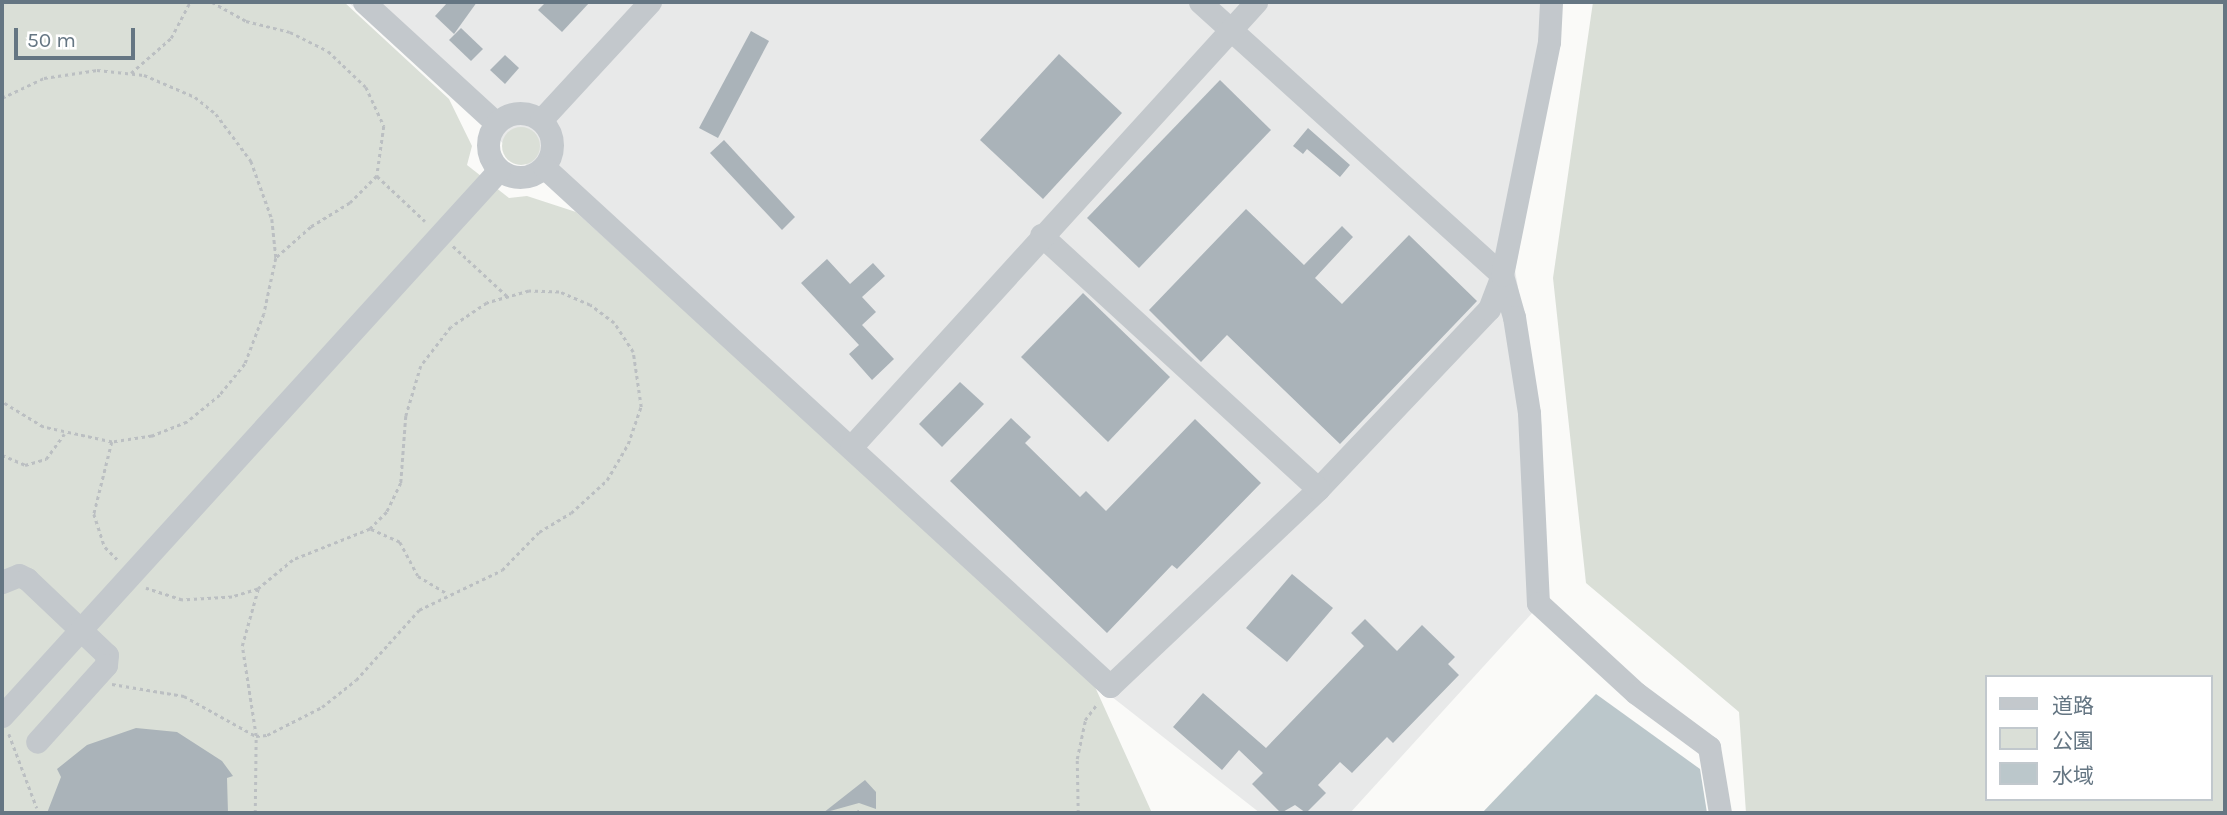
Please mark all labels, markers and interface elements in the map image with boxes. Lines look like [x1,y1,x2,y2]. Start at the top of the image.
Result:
scale bar [18,14,138,58]
text: 50 m [27,28,76,52]
legend [1986,675,2213,801]
text: 道路 [2052,694,2094,718]
text: 公園 [2052,729,2094,753]
text: 水域 [2052,764,2094,788]

